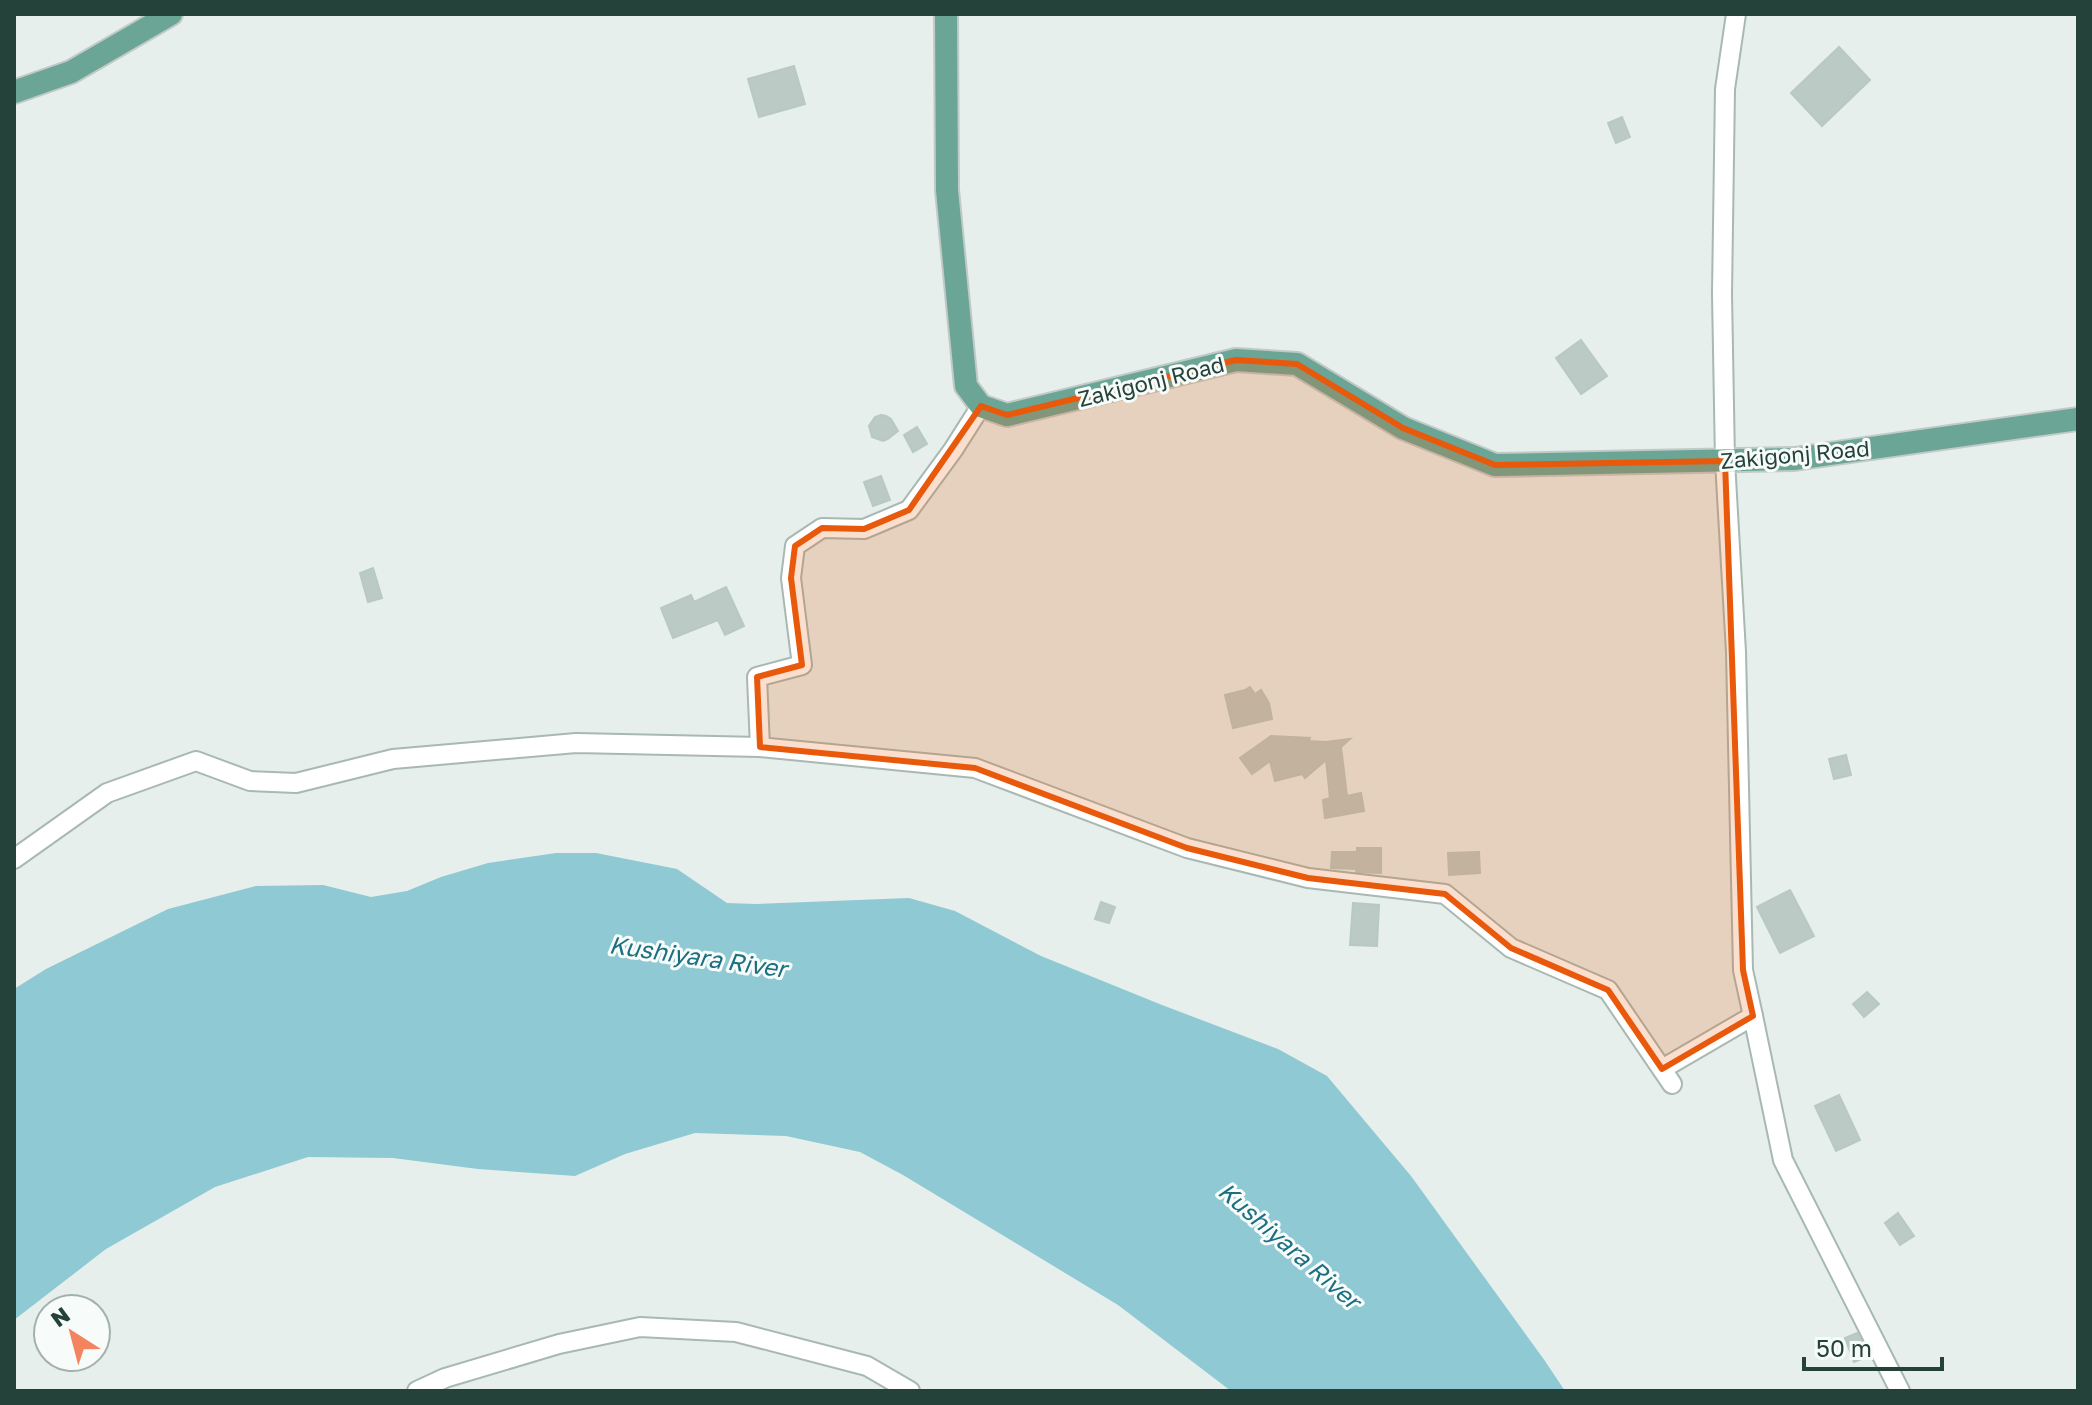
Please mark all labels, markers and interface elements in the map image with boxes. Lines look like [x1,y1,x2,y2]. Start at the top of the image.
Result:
street label: Zakigonj Road [1075,350,1227,412]
street label: Zakigonj Road [1719,434,1871,474]
water label: Kushiyara River [607,929,792,984]
water label: Kushiyara River [1212,1176,1370,1318]
north arrow [32,1293,112,1373]
text: N [45,1301,75,1332]
scale bar [1804,1321,1942,1371]
text: 50 m [1816,1333,1872,1362]

